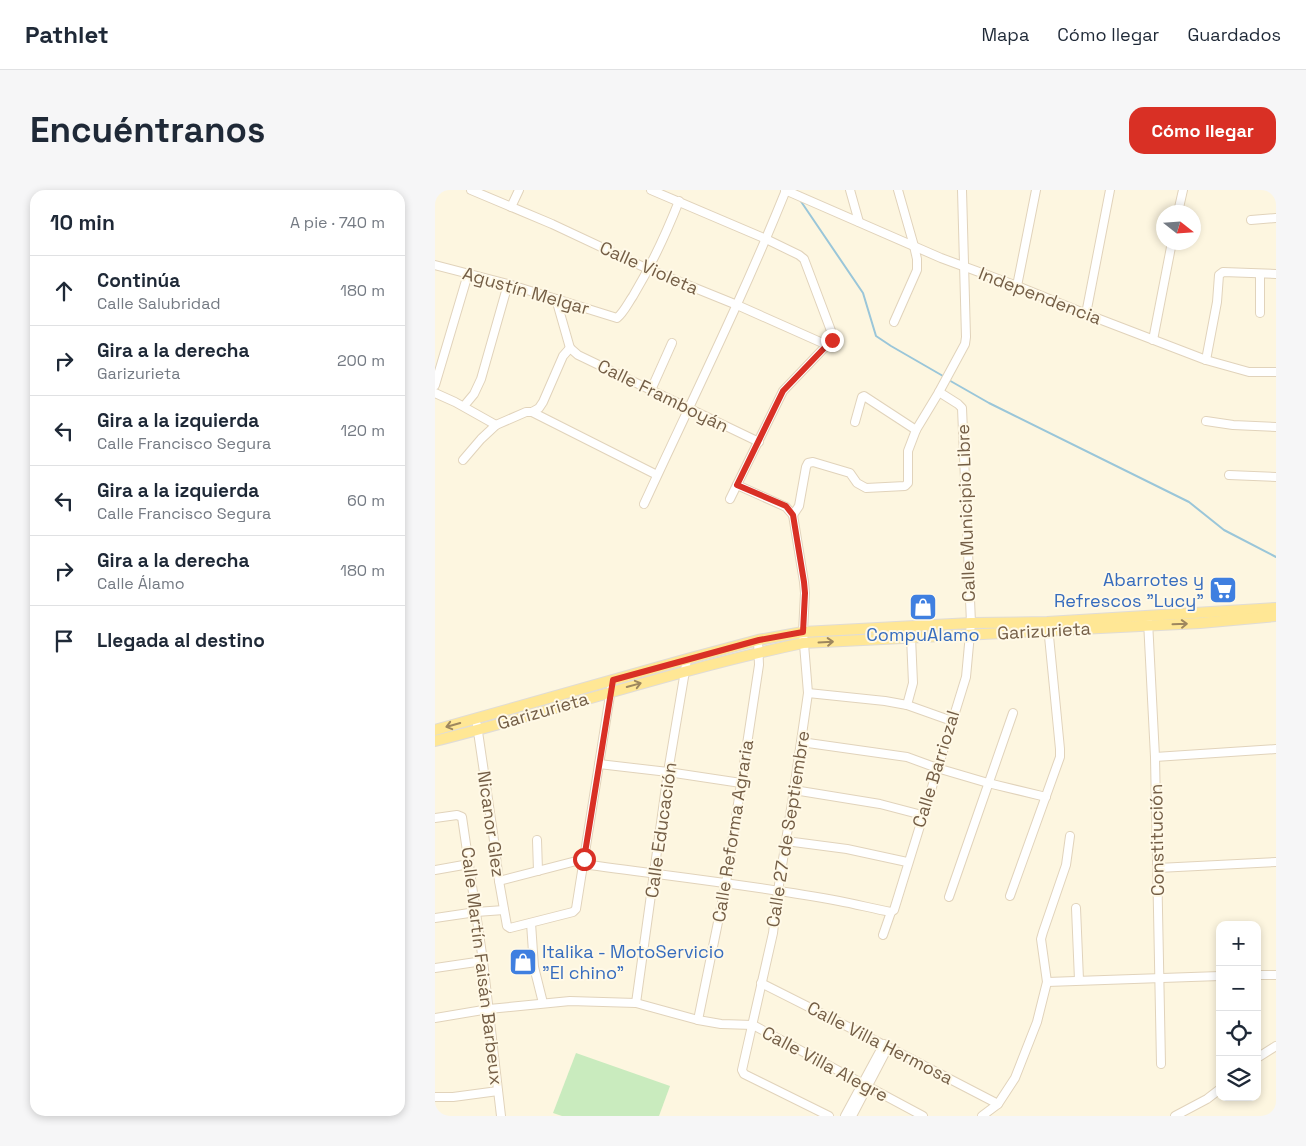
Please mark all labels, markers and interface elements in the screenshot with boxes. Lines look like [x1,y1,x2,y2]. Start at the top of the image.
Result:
text: Pathlet [25,19,109,50]
text: Mapa [981,23,1029,46]
text: Cómo llegar [1057,23,1159,46]
text: Guardados [1187,23,1281,46]
button: Cómo llegar [1129,107,1276,154]
text: Encuéntranos [30,108,265,152]
north arrow [1156,205,1201,250]
text: 10 min [50,209,115,236]
text: A pie · 740 m [290,212,385,233]
street label: Calle Violeta [596,236,702,300]
street label: Agustín Melgar [460,261,592,320]
street label: Independencia [975,262,1105,330]
text: Continúa [97,268,180,293]
icon: ahead [50,277,78,305]
text: 180 m [340,280,385,301]
text: Calle Salubridad [97,293,220,314]
route end [821,329,844,352]
text: Gira a la derecha [97,338,249,363]
icon: right [50,347,78,375]
text: 200 m [337,350,385,371]
street label: Calle Framboyán [594,354,733,437]
text: Garizurieta [97,363,180,384]
text: Gira a la izquierda [97,408,259,433]
icon: left [50,417,78,445]
text: 120 m [341,420,385,441]
street label: Calle Municipio Libre [951,424,980,602]
text: Calle Francisco Segura [97,433,271,454]
text: Gira a la izquierda [97,478,259,503]
icon: left [50,487,78,515]
text: 60 m [347,490,385,511]
text: Calle Francisco Segura [97,503,271,524]
text: Gira a la derecha [97,548,249,573]
icon: right [50,557,78,585]
text: 180 m [340,560,385,581]
place label: Abarrotes y Refrescos "Lucy" [1054,568,1204,612]
text: Calle Álamo [97,573,185,594]
supermarket icon: Abarrotes y Refrescos "Lucy" [1208,575,1238,605]
shop icon: CompuAlamo [908,592,938,622]
street label: Garizurieta [996,617,1091,644]
one-way arrow [1172,619,1188,628]
place label: CompuAlamo [866,623,980,646]
icon: arrive [50,627,78,655]
text: Llegada al destino [97,628,265,653]
one-way arrow [818,637,834,646]
one-way arrow [625,680,641,690]
street label: Garizurieta [495,687,591,735]
street label: Calle Barriozal [907,708,964,830]
one-way arrow [445,720,461,730]
street label: Calle 27 de Septiembre [761,729,814,929]
street label: Calle Reforma Agraria [707,738,758,924]
street label: Calle Educación [640,761,681,899]
street label: Nicanor Glez [473,769,510,879]
street label: Constitución [1144,784,1169,896]
street label: Calle Martín Faisán Barbeux [456,846,509,1086]
route start [573,848,596,871]
map controls [1216,921,1261,1101]
button: + [1216,921,1261,966]
place label: Italika - MotoServicio "El chino" [542,940,724,984]
shop icon: Italika - MotoServicio "El chino" [508,947,538,977]
button: − [1216,966,1261,1011]
street label: Calle Villa Hermosa [803,996,957,1089]
button: locate [1216,1011,1261,1056]
street label: Calle Villa Alegre [758,1021,892,1107]
button: layers [1216,1056,1261,1101]

